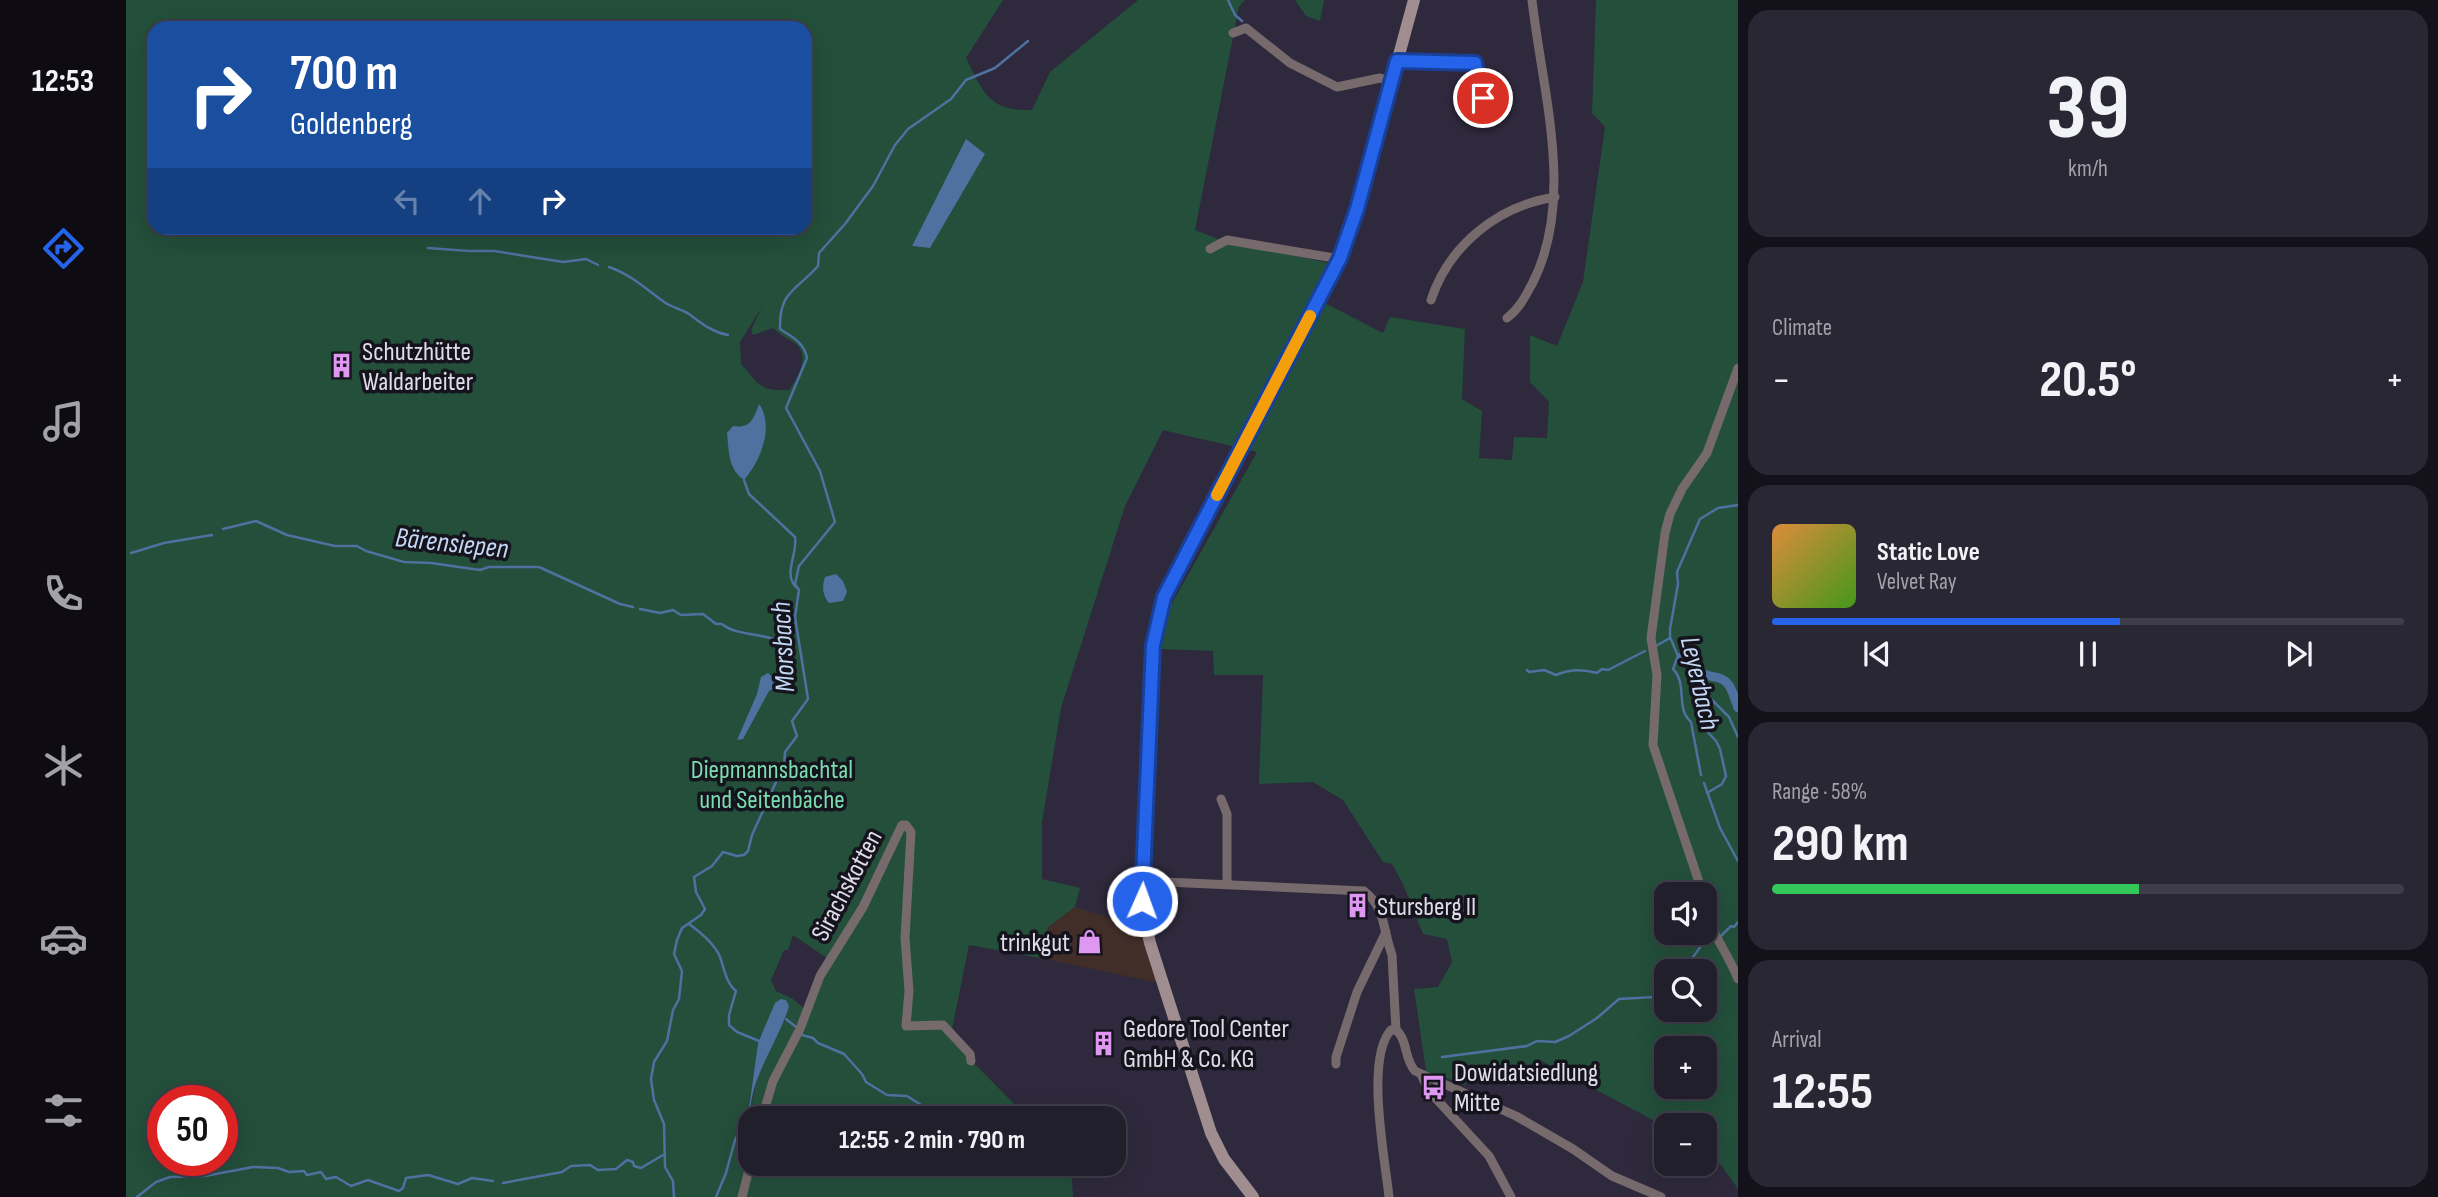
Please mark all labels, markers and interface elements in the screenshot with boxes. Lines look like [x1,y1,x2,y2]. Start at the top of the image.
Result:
text: 700 m [290,45,398,104]
icon: right [175,49,266,140]
text: 39 [2046,55,2130,164]
text: 12:53 [32,62,94,101]
pin [1453,68,1513,128]
icon: arrive [1464,79,1502,117]
text: Goldenberg [290,105,412,144]
text: km/h [2068,155,2108,183]
icon: left [388,182,426,220]
icon: ahead [461,182,499,220]
icon: right [534,182,572,220]
icon: directions [39,224,88,273]
text: Climate [1772,314,1832,342]
place label: Schutzhütte Waldarbeiter [362,337,474,398]
text: 20.5° [2039,349,2137,412]
building icon: Schutzhütte Waldarbeiter [328,352,356,380]
text: − [1772,358,1791,403]
text: + [2385,358,2404,403]
icon: music [39,397,88,446]
water label: Bärensiepen [394,521,510,566]
text: Static Love [1877,537,1980,568]
text: Velvet Ray [1877,568,1957,596]
icon: phone [39,569,88,618]
water label: Morsbach [765,601,802,693]
water label: Leyerbach [1673,633,1726,734]
icon: previous [1858,635,1896,673]
icon: pause [2069,635,2107,673]
icon: next [2280,635,2318,673]
icon: climate [39,741,88,790]
park label: Diepmannsbachtal und Seitenbäche [691,755,853,816]
text: Range · 58% [1772,778,1867,806]
text: 290 km [1772,813,1909,876]
street label: Sirachskotten [805,825,890,947]
position arrow [1105,864,1179,938]
map controls [1654,882,1717,1176]
button: sound [1654,882,1717,945]
building icon: Stursberg II [1343,892,1371,920]
place label: Stursberg II [1377,892,1476,923]
icon: car [39,914,88,963]
place label: trinkgut [1000,928,1070,959]
shop icon: trinkgut [1076,928,1104,956]
button: search [1654,959,1717,1022]
place label: Gedore Tool Center GmbH & Co. KG [1123,1014,1289,1075]
text: Arrival [1772,1026,1821,1054]
building icon: Gedore Tool Center GmbH & Co. KG [1089,1029,1117,1057]
button: + [1654,1036,1717,1099]
place label: Dowidatsiedlung Mitte [1454,1058,1598,1119]
text: 12:55 [1772,1061,1873,1124]
bus stop icon: Dowidatsiedlung Mitte [1420,1073,1448,1101]
speed limit sign: 50 [147,1085,238,1176]
icon: filters [39,1086,88,1135]
button: − [1654,1113,1717,1176]
text: 12:55 · 2 min · 790 m [839,1125,1025,1156]

